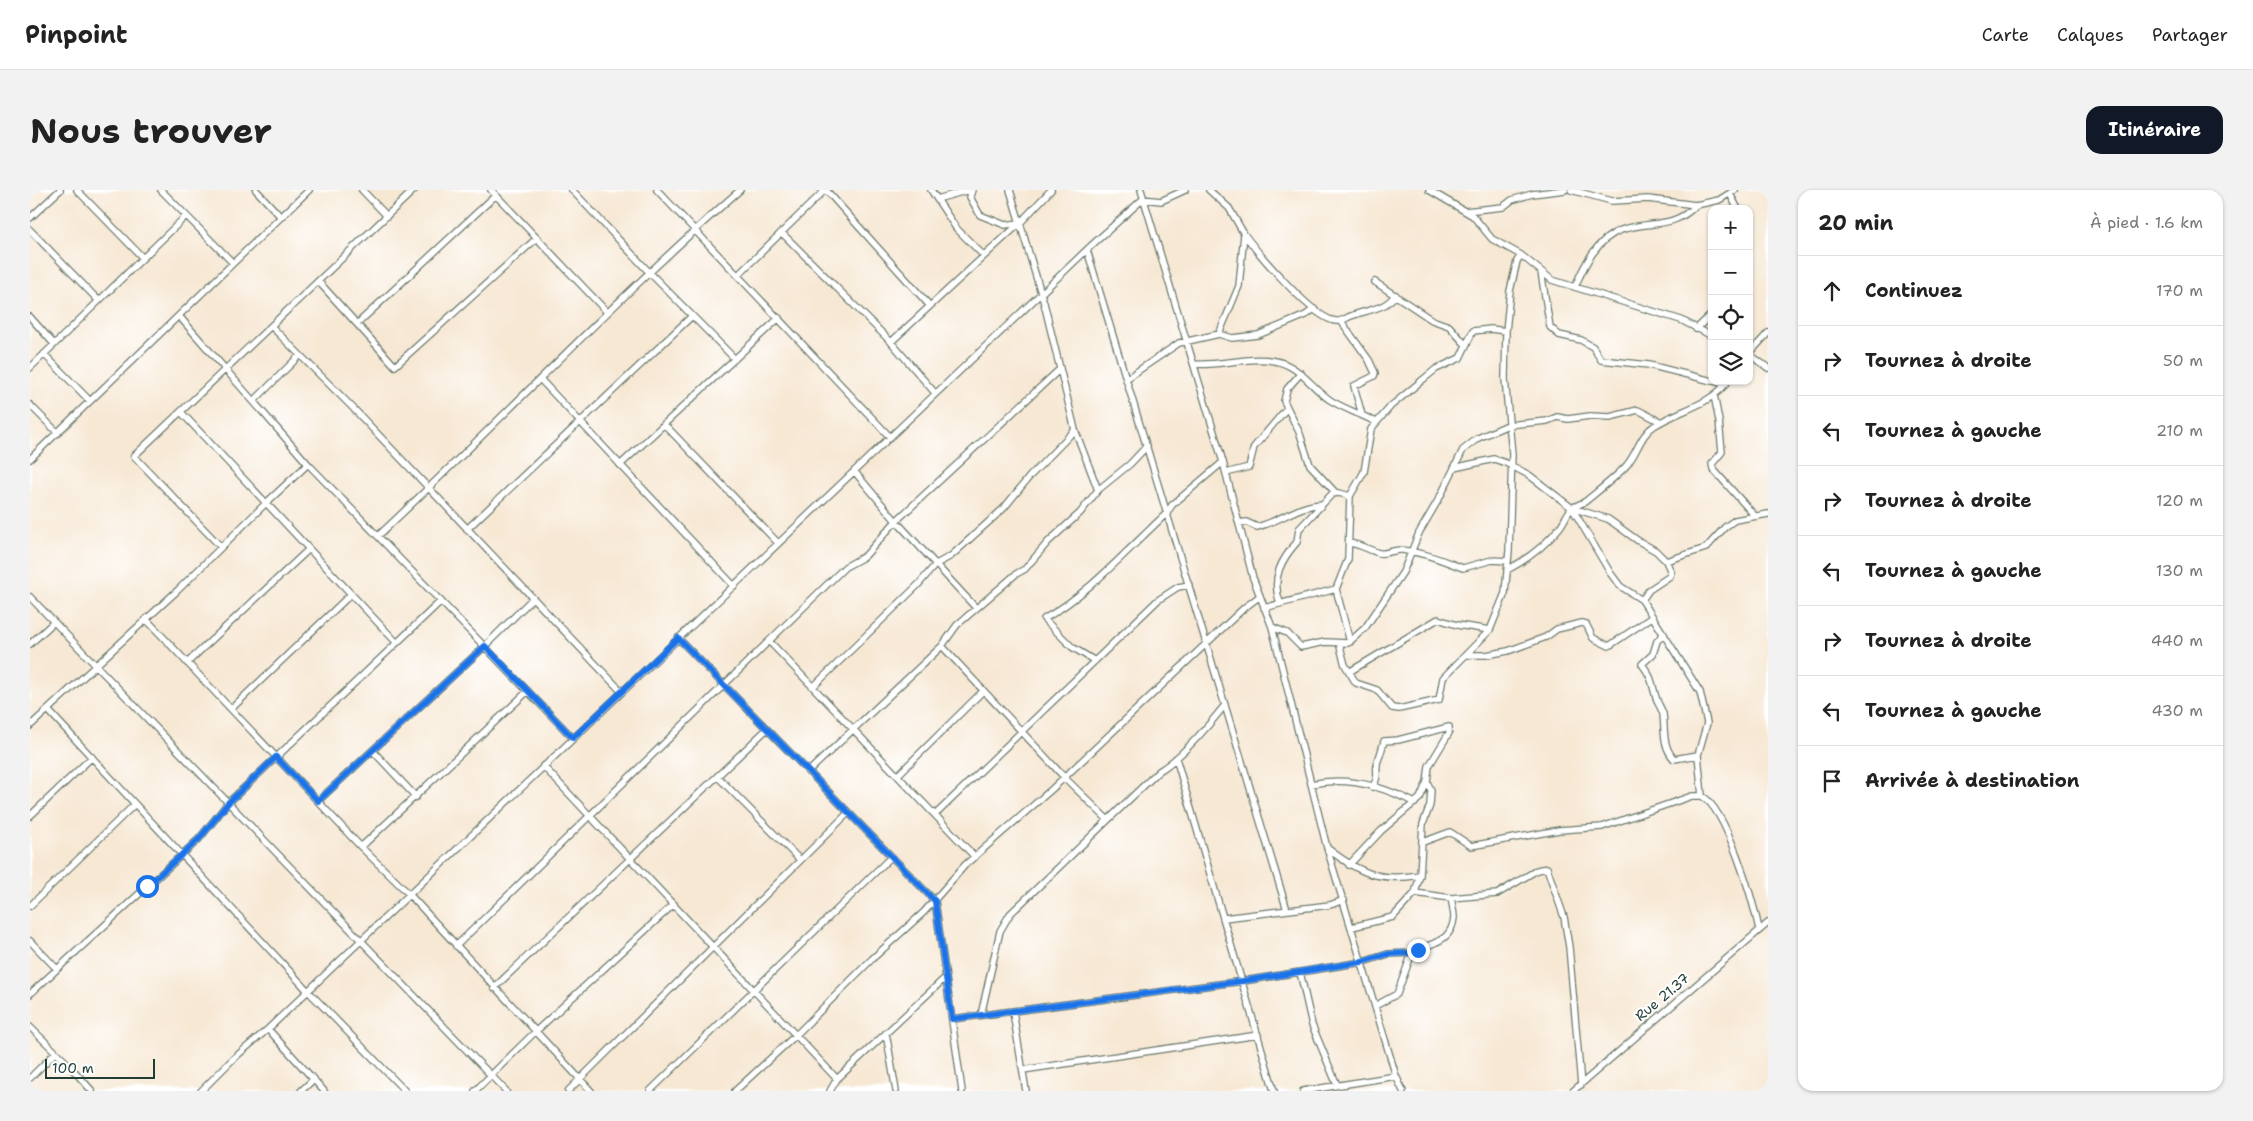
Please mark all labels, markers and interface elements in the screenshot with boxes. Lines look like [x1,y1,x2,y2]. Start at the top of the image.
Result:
text: Pinpoint [25,19,127,51]
text: Carte [1982,23,2029,47]
text: Calques [2057,23,2124,47]
text: Partager [2152,23,2228,47]
button: Itinéraire [2086,106,2223,154]
text: Nous trouver [30,107,272,154]
map controls [1708,205,1753,385]
button: + [1708,205,1753,250]
text: 20 min [1818,209,1893,237]
text: À pied · 1.6 km [2090,212,2203,233]
button: − [1708,250,1753,295]
icon: ahead [1818,277,1846,305]
text: Continuez [1865,278,1963,303]
text: 170 m [2156,280,2203,301]
button: locate [1708,295,1753,340]
button: layers [1708,340,1753,385]
icon: right [1818,347,1846,375]
text: Tournez à droite [1865,348,2032,373]
text: 50 m [2163,350,2203,371]
icon: left [1818,417,1846,445]
text: Tournez à gauche [1865,418,2042,443]
text: 210 m [2156,420,2203,441]
icon: right [1818,487,1846,515]
text: Tournez à droite [1865,488,2032,513]
text: 120 m [2156,490,2203,511]
icon: left [1818,557,1846,585]
text: Tournez à gauche [1865,558,2042,583]
text: 130 m [2156,560,2203,581]
icon: right [1818,627,1846,655]
text: Tournez à droite [1865,628,2032,653]
text: 440 m [2151,630,2203,651]
icon: left [1818,697,1846,725]
text: Tournez à gauche [1865,698,2042,723]
text: 430 m [2152,700,2203,721]
icon: arrive [1818,767,1846,795]
text: Arrivée à destination [1865,768,2079,793]
route start [136,875,159,898]
route end [1407,939,1430,962]
street label: Rue 21.37 [1631,969,1693,1025]
scale bar [45,1056,155,1079]
text: 100 m [52,1059,94,1077]

